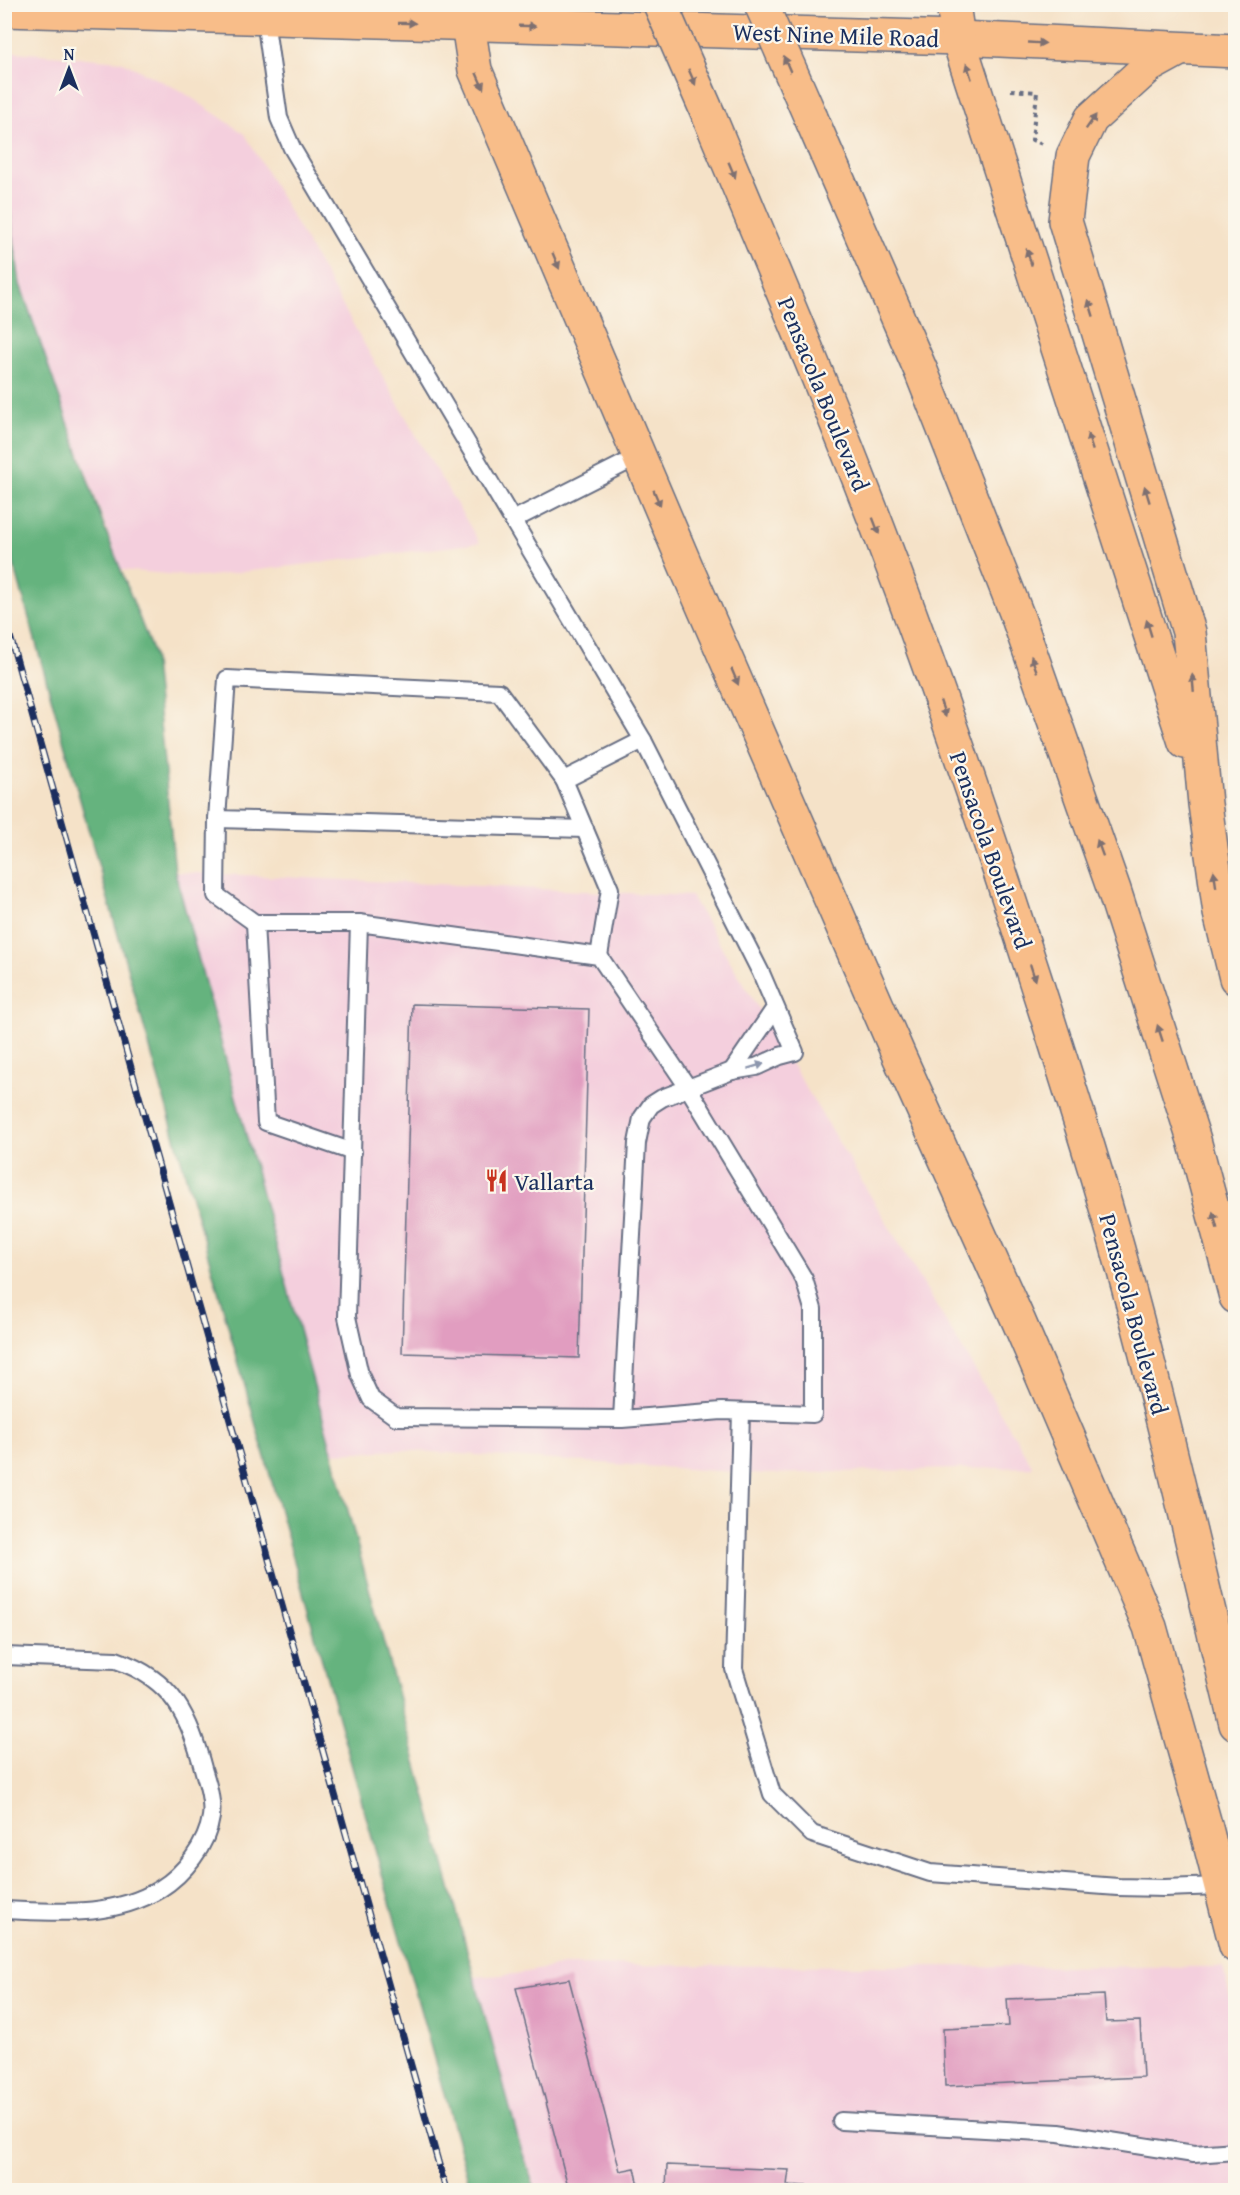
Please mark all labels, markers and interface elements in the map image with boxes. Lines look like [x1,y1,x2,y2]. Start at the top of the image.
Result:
street label: West Nine Mile Road [732,14,940,56]
one-way arrow [398,18,417,28]
one-way arrow [517,22,536,31]
one-way arrow [1028,38,1047,47]
north arrow [39,39,99,99]
text: N [64,42,75,66]
one-way arrow [782,55,791,73]
one-way arrow [964,62,973,80]
one-way arrow [687,69,697,87]
one-way arrow [475,73,485,91]
one-way arrow [1085,114,1097,130]
one-way arrow [727,161,737,179]
one-way arrow [1024,248,1034,266]
one-way arrow [552,252,561,269]
street label: Pensacola Boulevard [769,292,879,497]
one-way arrow [1086,298,1095,316]
one-way arrow [1084,433,1094,451]
one-way arrow [1142,485,1151,503]
one-way arrow [653,490,662,507]
one-way arrow [871,517,881,535]
one-way arrow [1144,619,1153,637]
one-way arrow [1029,655,1039,673]
one-way arrow [730,669,739,686]
one-way arrow [1188,673,1198,692]
one-way arrow [939,700,949,718]
street label: Pensacola Boulevard [941,746,1041,954]
one-way arrow [1094,839,1104,857]
one-way arrow [1211,870,1220,889]
one-way arrow [1028,964,1038,982]
one-way arrow [1155,1024,1164,1042]
one-way arrow [747,1061,765,1070]
place label: Vallarta [514,1164,595,1199]
restaurant icon: Vallarta [483,1168,509,1194]
street label: Pensacola Boulevard [1090,1210,1178,1419]
one-way arrow [1210,1211,1219,1229]

